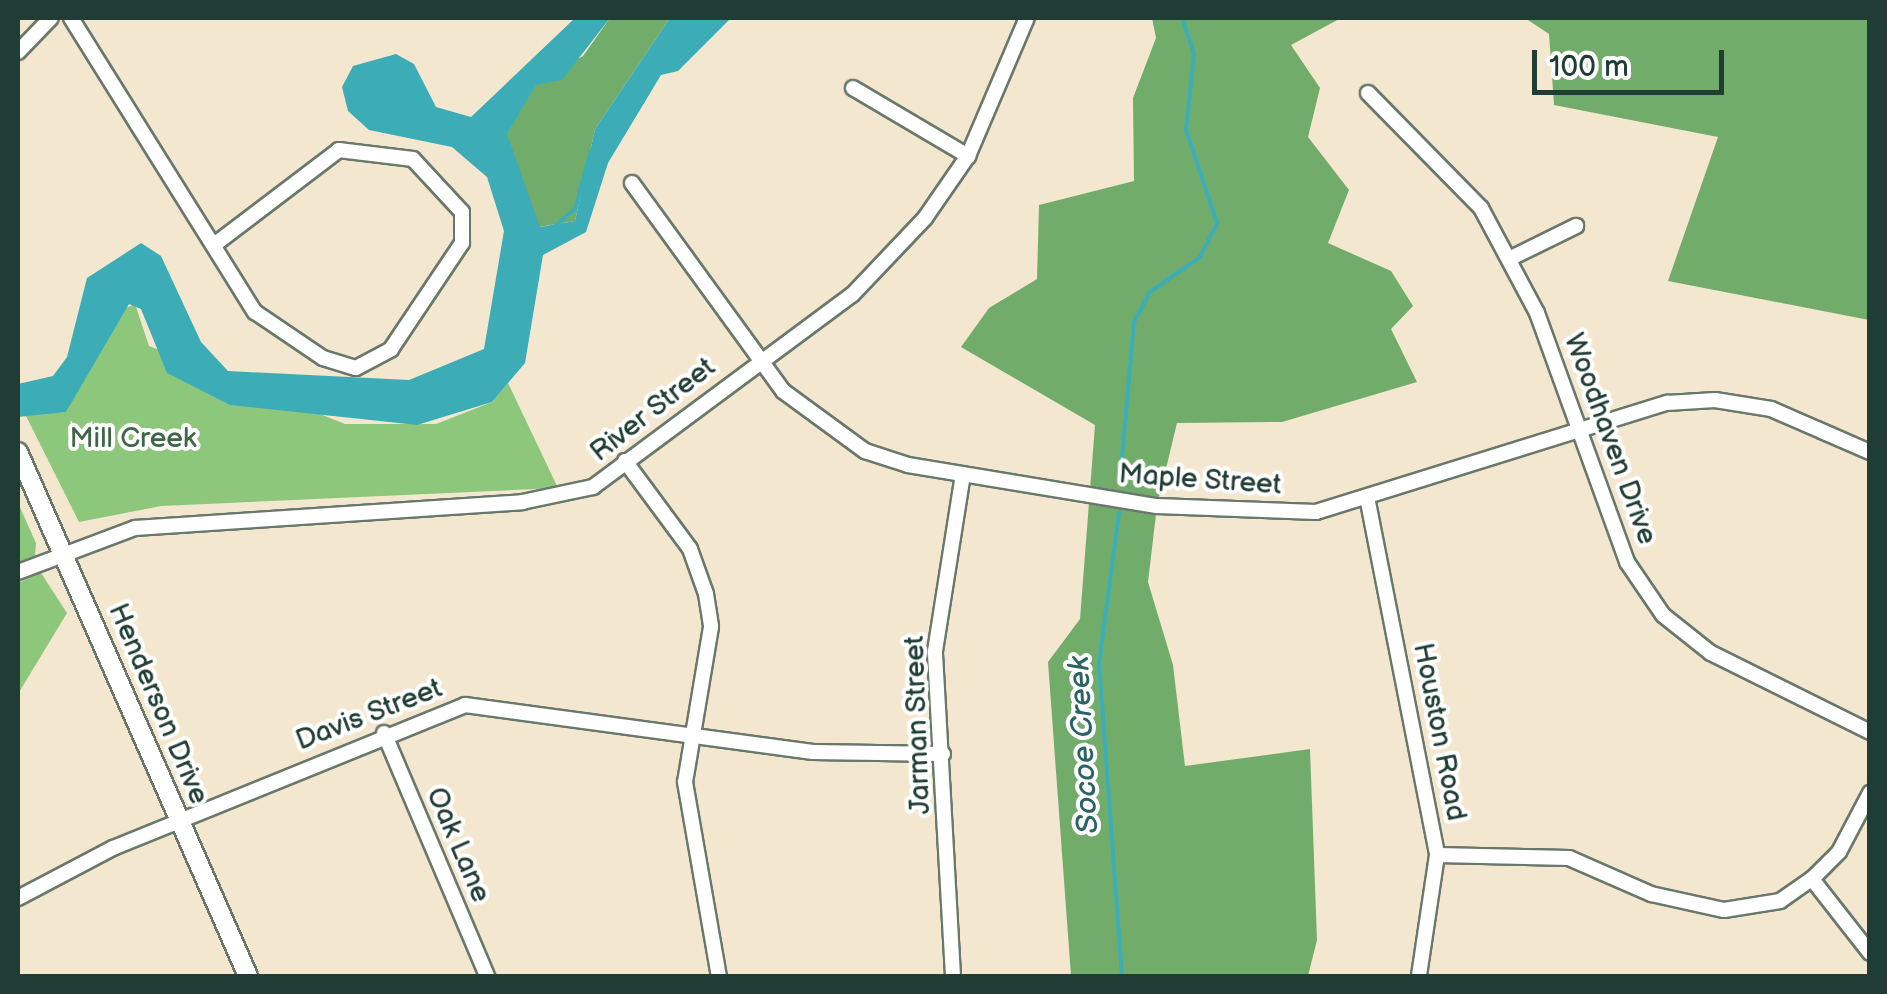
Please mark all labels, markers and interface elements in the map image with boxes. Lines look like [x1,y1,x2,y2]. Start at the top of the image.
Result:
scale bar [1537,30,1730,92]
text: 100 m [1549,49,1629,85]
street label: Woodhaven Drive [1556,329,1664,549]
street label: River Street [584,351,722,469]
park label: Mill Creek [69,422,197,456]
street label: Maple Street [1117,458,1283,502]
street label: Henderson Drive [101,599,215,809]
street label: Jarman Street [898,635,938,815]
street label: Houston Road [1405,640,1473,824]
water label: Socoe Creek [1061,655,1107,835]
street label: Davis Street [291,672,447,758]
street label: Oak Lane [419,782,497,908]

